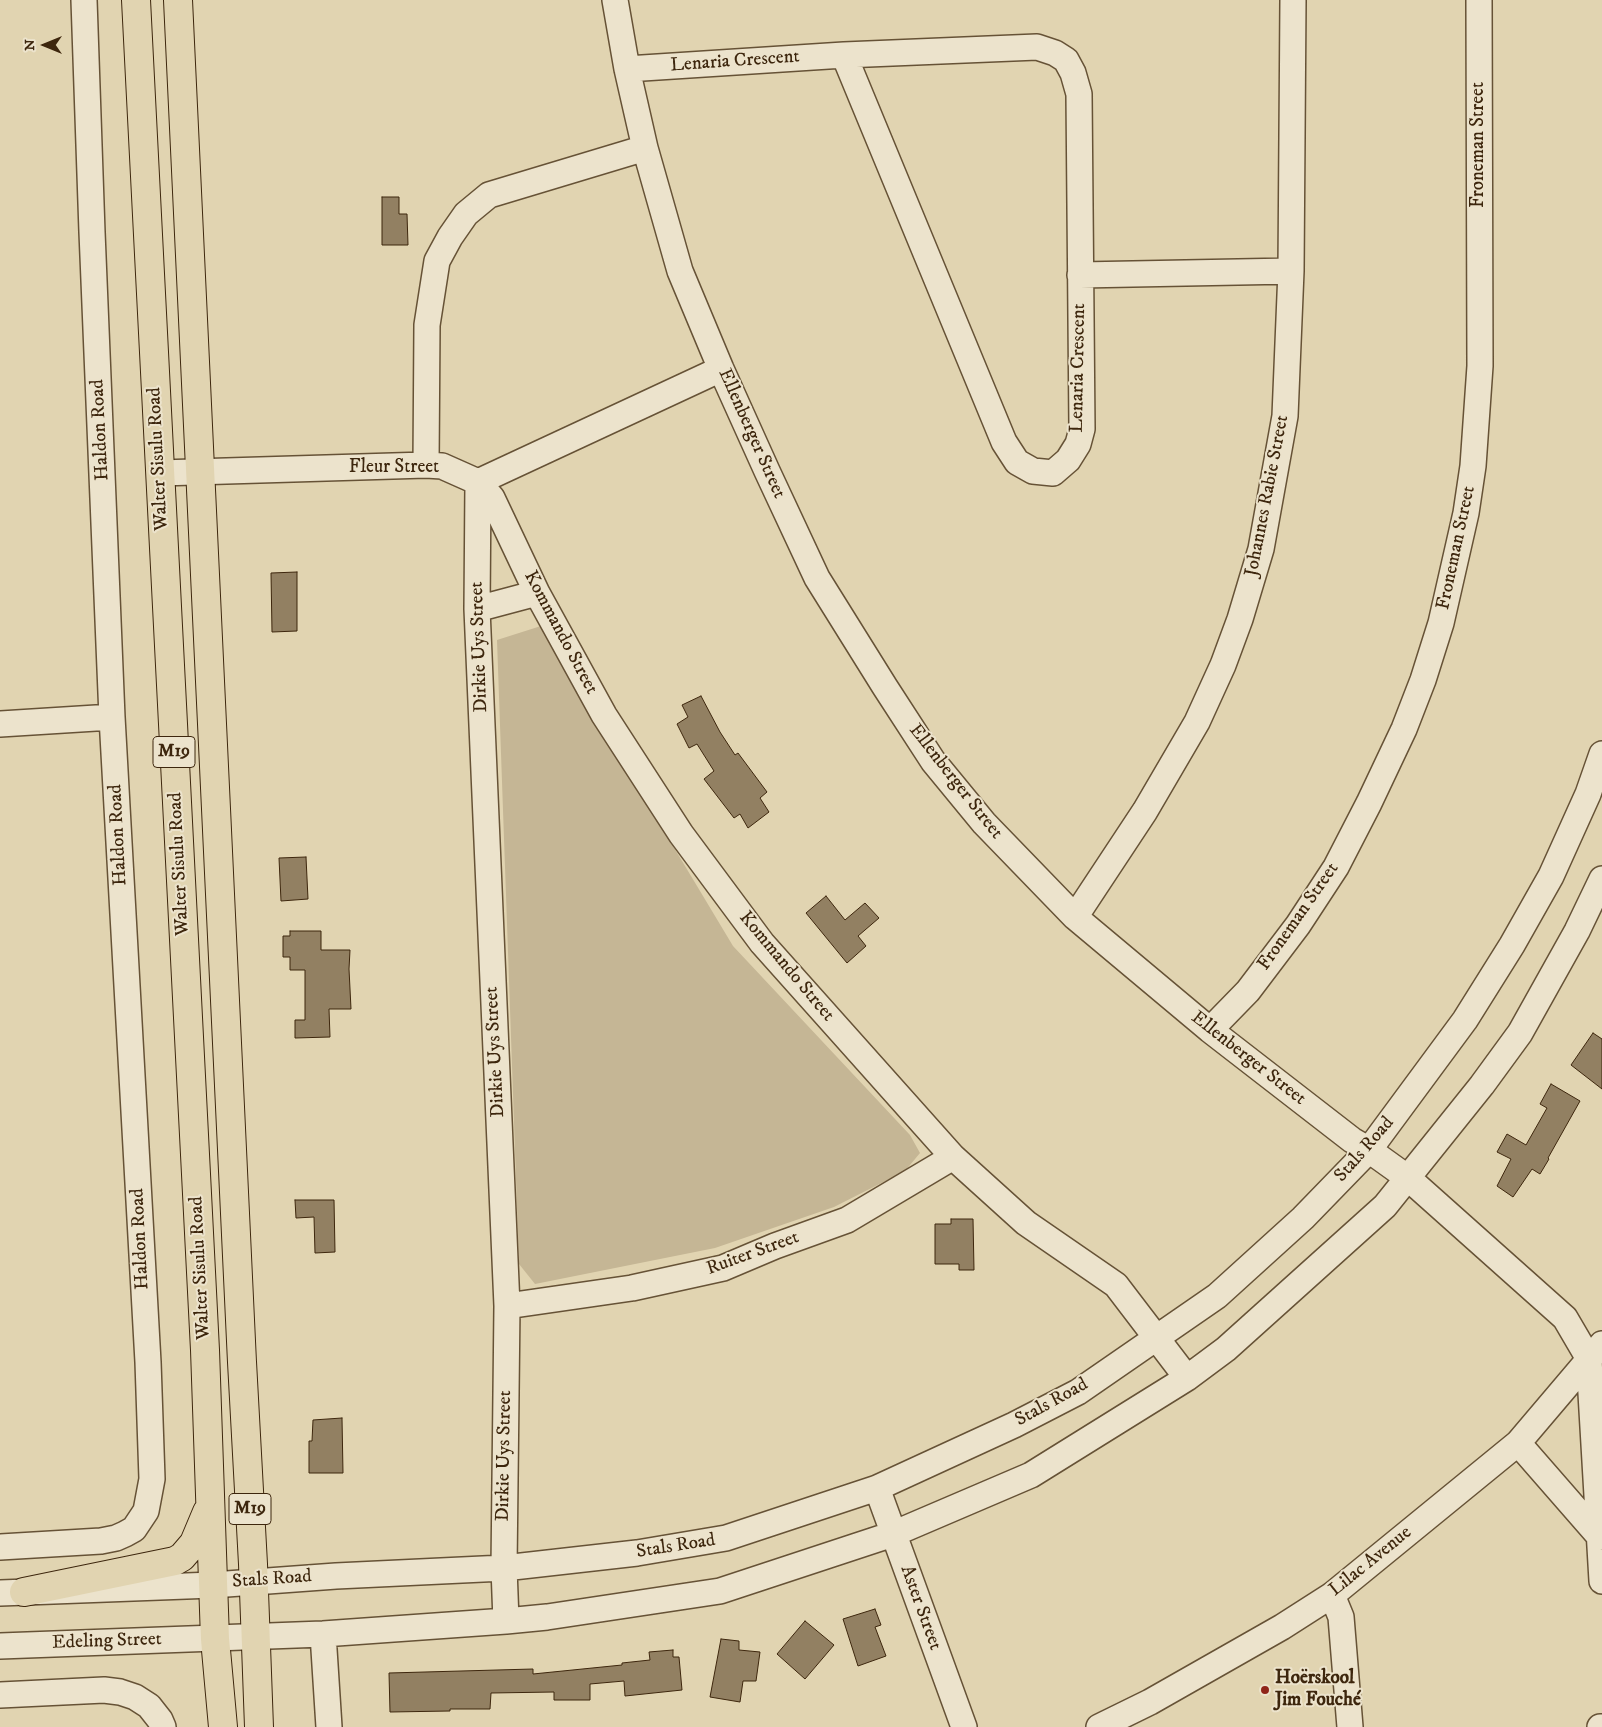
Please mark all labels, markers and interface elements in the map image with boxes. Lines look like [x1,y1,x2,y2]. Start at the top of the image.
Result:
north arrow [20,20,70,70]
text: N [21,39,39,51]
street label: Lenaria Crescent [670,46,800,78]
street label: Froneman Street [1468,82,1490,208]
street label: Lenaria Crescent [1066,303,1092,433]
street label: Ellenberger Street [712,366,790,502]
street label: Haldon Road [87,379,115,481]
street label: Walter Sisulu Road [144,387,174,531]
street label: Johannes Rabie Street [1241,413,1295,579]
street label: Fleur Street [349,457,439,479]
street label: Froneman Street [1433,484,1481,612]
street label: Kommando Street [518,567,602,699]
street label: Dirkie Uys Street [466,581,494,713]
street label: Ellenberger Street [903,720,1007,844]
road number: M19 [153,736,195,768]
street label: Haldon Road [105,784,133,886]
street label: Walter Sisulu Road [165,792,195,936]
street label: Froneman Street [1254,859,1344,975]
street label: Kommando Street [733,907,839,1027]
street label: Dirkie Uys Street [481,986,511,1118]
street label: Ellenberger Street [1186,1007,1310,1111]
street label: Stals Road [1330,1112,1400,1188]
street label: Haldon Road [127,1188,155,1290]
street label: Walter Sisulu Road [186,1196,216,1340]
street label: Ruiter Street [704,1227,802,1281]
street label: Stals Road [1012,1374,1092,1432]
street label: Dirkie Uys Street [492,1390,518,1522]
road number: M19 [229,1494,271,1525]
street label: Lilac Avenue [1325,1522,1417,1602]
street label: Stals Road [635,1530,717,1564]
street label: Aster Street [894,1563,946,1653]
street label: Stals Road [232,1566,312,1594]
street label: Edeling Street [52,1629,162,1655]
place label: Hoërskool Jim Fouché [1275,1668,1361,1712]
marker: Hoërskool Jim Fouché [1259,1684,1271,1696]

